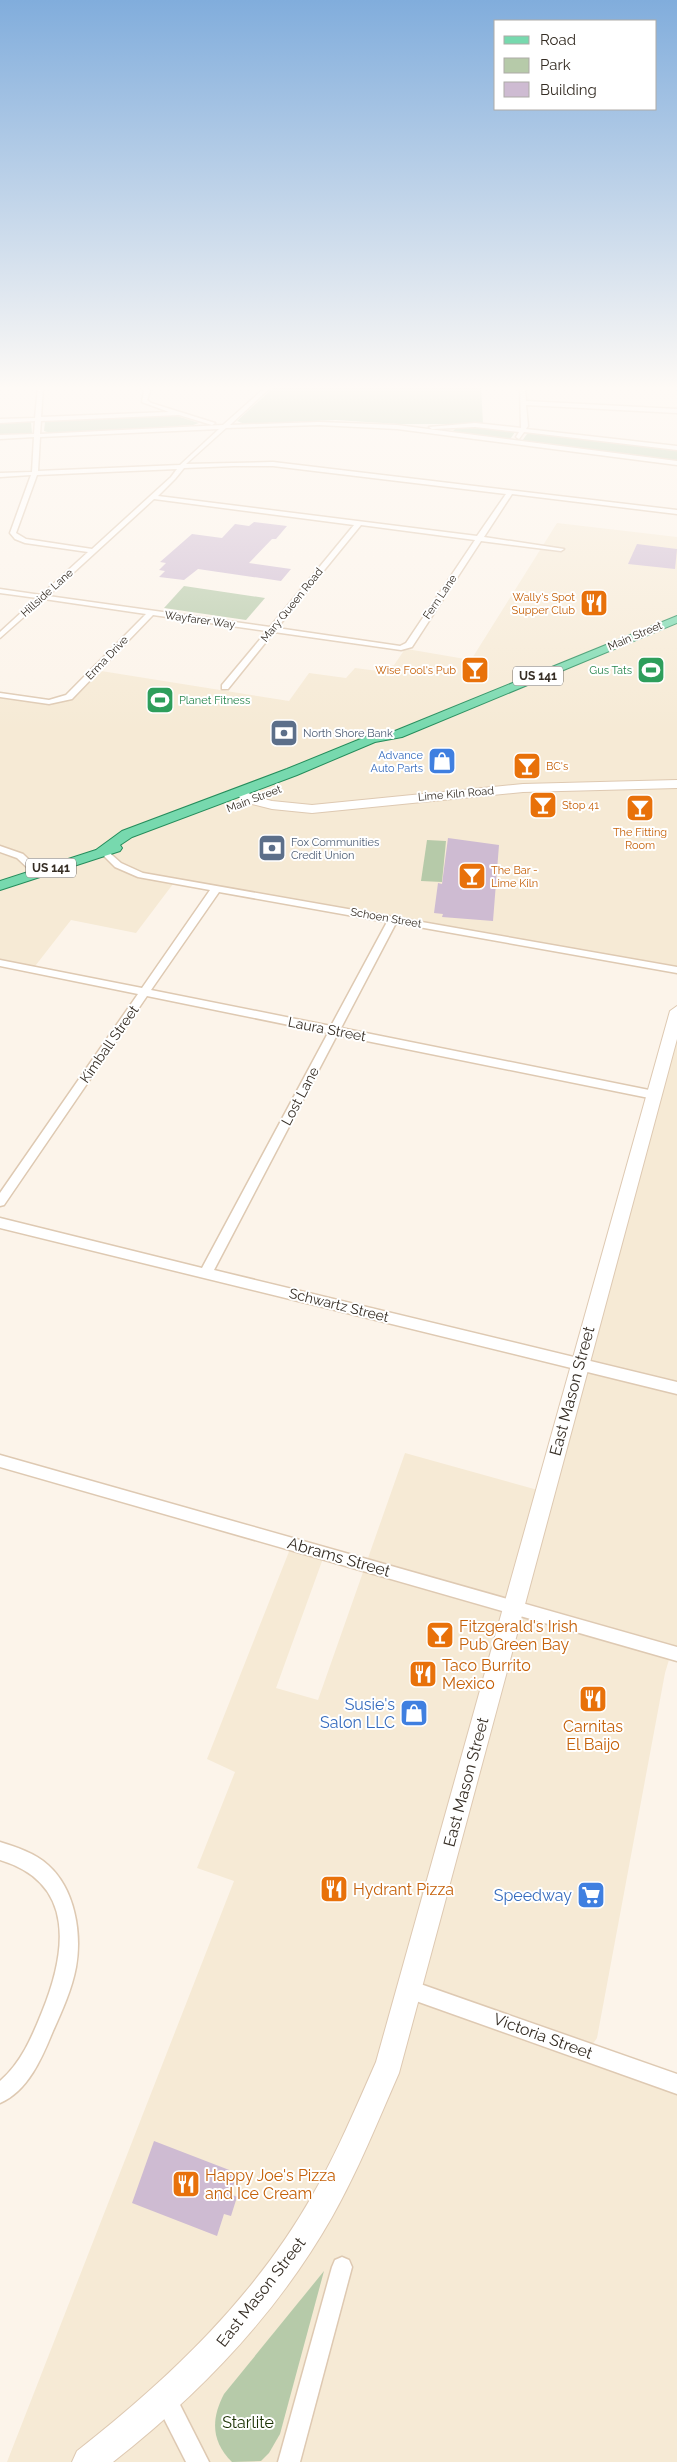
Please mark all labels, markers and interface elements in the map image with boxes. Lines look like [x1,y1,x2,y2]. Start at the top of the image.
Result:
legend [494,20,657,110]
text: Road [540,31,576,49]
text: Park [540,56,571,74]
text: Building [540,81,597,99]
street label: Mary Queen Road [258,565,326,645]
street label: Hillside Lane [18,566,76,620]
street label: Fern Lane [420,572,460,622]
restaurant icon: Wally's Spot Supper Club [579,588,609,618]
place label: Wally's Spot Supper Club [511,591,575,617]
street label: Wayfarer Way [164,609,236,631]
street label: Main Street [606,619,664,653]
street label: Erma Drive [83,633,131,683]
bar icon: Wise Fool's Pub [460,655,490,685]
sports icon: Gus Tats [636,655,666,685]
place label: Wise Fool's Pub [375,664,456,677]
place label: Gus Tats [589,664,632,677]
road number: US 141 [513,666,563,686]
sports icon: Planet Fitness [145,685,175,715]
place label: Planet Fitness [179,694,250,707]
bank icon: North Shore Bank [269,718,299,748]
place label: North Shore Bank [303,727,393,740]
shop icon: Advance Auto Parts [427,746,457,776]
place label: Advance Auto Parts [371,749,424,775]
bar icon: BC's [512,751,542,781]
place label: BC's [546,760,568,773]
street label: Main Street [225,782,284,815]
street label: Lime Kiln Road [417,784,495,804]
bar icon: Stop 41 [528,790,558,820]
bar icon: The Fitting Room [625,793,655,823]
place label: Stop 41 [562,799,599,812]
place label: The Fitting Room [613,826,667,852]
bank icon: Fox Communities Credit Union [257,833,287,863]
place label: Fox Communities Credit Union [291,836,379,862]
road number: US 141 [26,858,76,878]
bar icon: The Bar - Lime Kiln [457,861,487,891]
place label: The Bar - Lime Kiln [491,864,538,890]
street label: Schoen Street [349,905,423,931]
street label: Kimball Street [76,1002,142,1086]
street label: Laura Street [287,1014,368,1044]
street label: Lost Lane [278,1064,322,1128]
street label: Schwartz Street [288,1285,391,1325]
street label: East Mason Street [546,1324,599,1458]
street label: Abrams Street [285,1533,393,1581]
place label: Fitzgerald's Irish Pub Green Bay [459,1617,578,1654]
bar icon: Fitzgerald's Irish Pub Green Bay [425,1620,455,1650]
place label: Taco Burrito Mexico [442,1656,531,1693]
restaurant icon: Taco Burrito Mexico [408,1659,438,1689]
restaurant icon: Carnitas El Baijo [578,1684,608,1714]
place label: Susie's Salon LLC [320,1695,395,1732]
shop icon: Susie's Salon LLC [399,1698,429,1728]
street label: East Mason Street [440,1715,493,1849]
place label: Carnitas El Baijo [563,1717,623,1754]
restaurant icon: Hydrant Pizza [319,1874,349,1904]
place label: Hydrant Pizza [353,1880,454,1899]
supermarket icon: Speedway [576,1880,606,1910]
place label: Speedway [494,1886,572,1905]
street label: Victoria Street [491,2009,596,2063]
place label: Happy Joe's Pizza and Ice Cream [205,2166,336,2203]
restaurant icon: Happy Joe's Pizza and Ice Cream [171,2169,201,2199]
street label: East Mason Street [212,2233,310,2350]
park label: Starlite [222,2413,274,2432]

